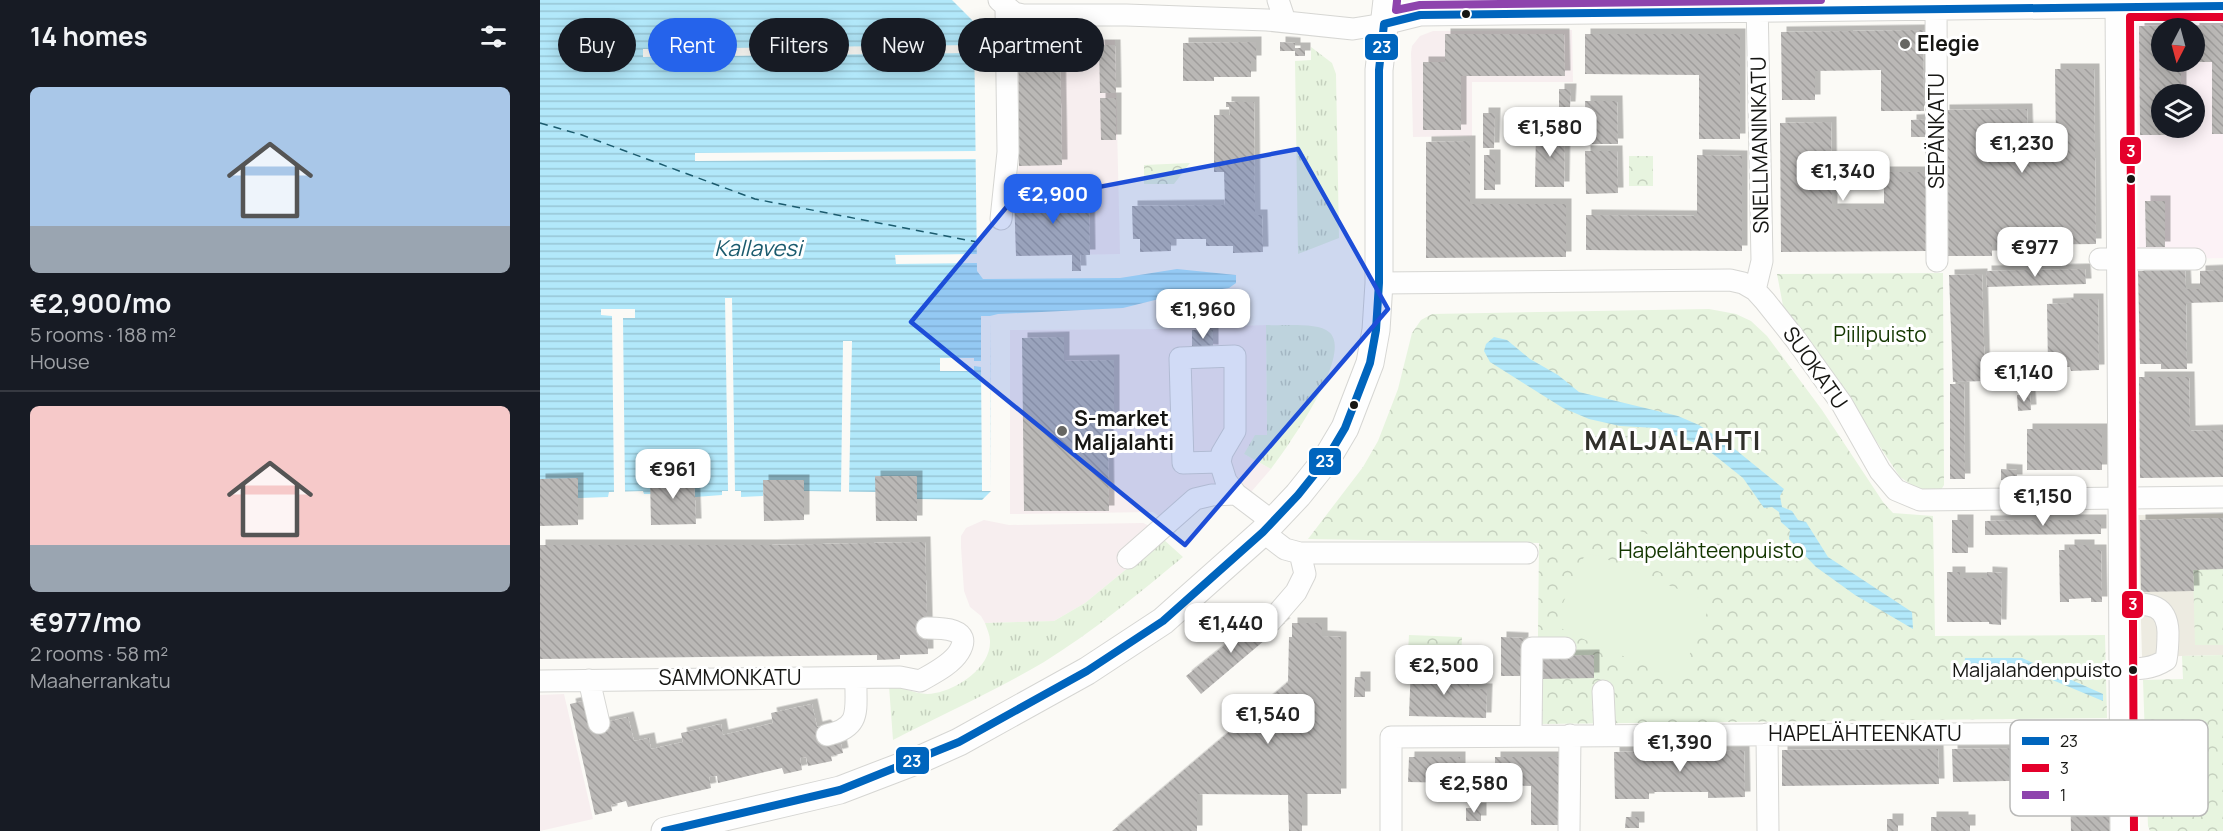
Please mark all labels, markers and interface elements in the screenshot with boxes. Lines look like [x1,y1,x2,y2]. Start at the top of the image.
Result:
unlabelled marker [1460,8,1472,20]
text: 14 homes [30,18,148,54]
chip: Buy [558,18,636,72]
chip: Rent [648,18,737,72]
chip: Filters [749,18,849,72]
chip: New [861,18,946,72]
chip: Apartment [958,18,1104,72]
north arrow [2151,18,2205,72]
map controls [2151,18,2205,138]
icon: filters [477,20,510,53]
place label: Elegie [1917,29,1979,57]
line badge: 23 [1364,33,1399,61]
text: 23 [1373,36,1391,58]
marker: Elegie [1898,37,1912,51]
street label: SNELLMANINKATU [1743,56,1775,234]
street label: SEPÄNKATU [1922,73,1950,189]
button: layers [2151,84,2205,138]
pin: €1,580 [1501,107,1599,158]
text: €1,580 [1518,113,1582,140]
pin: €1,230 [1973,123,2071,174]
icon: home [216,126,324,234]
text: €1,230 [1990,129,2054,156]
line badge: 3 [2119,136,2142,165]
text: 3 [2126,140,2136,162]
pin: €1,340 [1794,151,1892,202]
text: €1,340 [1811,157,1875,184]
unlabelled marker [2125,173,2137,185]
pin: €2,900 [1004,174,1102,225]
text: €2,900 [1018,180,1088,207]
pin: €977 [1999,227,2071,278]
water label: Kallavesi [714,233,805,263]
text: €977 [2011,233,2059,260]
text: €2,900/mo [30,285,171,321]
pin: €1,960 [1154,289,1252,340]
text: €1,960 [1170,295,1236,322]
park label: Piilipuisto [1833,320,1927,348]
text: 5 rooms · 188 m² [30,321,176,348]
street label: SUOKATU [1777,321,1854,414]
text: House [30,348,90,375]
pin: €1,140 [1975,352,2073,403]
text: €1,140 [1994,358,2054,385]
unlabelled marker [1348,399,1360,411]
place label: S-market Maljalahti [1074,404,1174,456]
district label: MALJALAHTI [1584,421,1762,458]
marker: S-market Maljalahti [1055,424,1069,438]
icon: home [216,445,324,553]
line badge: 23 [1308,447,1342,476]
pin: €961 [637,449,709,500]
text: 23 [1316,450,1334,472]
text: €961 [650,455,696,482]
pin: €1,150 [1994,476,2092,527]
text: €1,150 [2014,482,2072,509]
park label: Hapelähteenpuisto [1618,536,1804,564]
line badge: 3 [2121,590,2144,619]
text: 3 [2128,593,2138,615]
pin: €1,440 [1182,603,1280,654]
text: €977/mo [30,604,141,640]
text: €1,440 [1199,609,1263,636]
text: 2 rooms · 58 m² [30,640,168,667]
pin: €2,500 [1395,645,1493,696]
text: €2,500 [1409,651,1479,678]
place label: Maljalahdenpuisto [1952,656,2122,683]
street label: SAMMONKATU [659,663,801,691]
marker: Maljalahdenpuisto [2127,664,2139,676]
text: Maaherrankatu [30,667,171,694]
pin: €1,540 [1219,694,1317,745]
text: €1,540 [1236,700,1300,727]
street label: HAPELÄHTEENKATU [1768,719,1962,747]
legend [2010,720,2208,816]
pin: €1,390 [1631,722,1729,773]
text: €1,390 [1648,728,1712,755]
text: 23 [2060,730,2078,752]
line badge: 23 [895,746,930,775]
text: 23 [903,750,921,772]
text: 3 [2060,757,2069,779]
pin: €2,580 [1425,763,1523,814]
text: €2,580 [1440,769,1508,796]
text: 1 [2060,784,2066,806]

